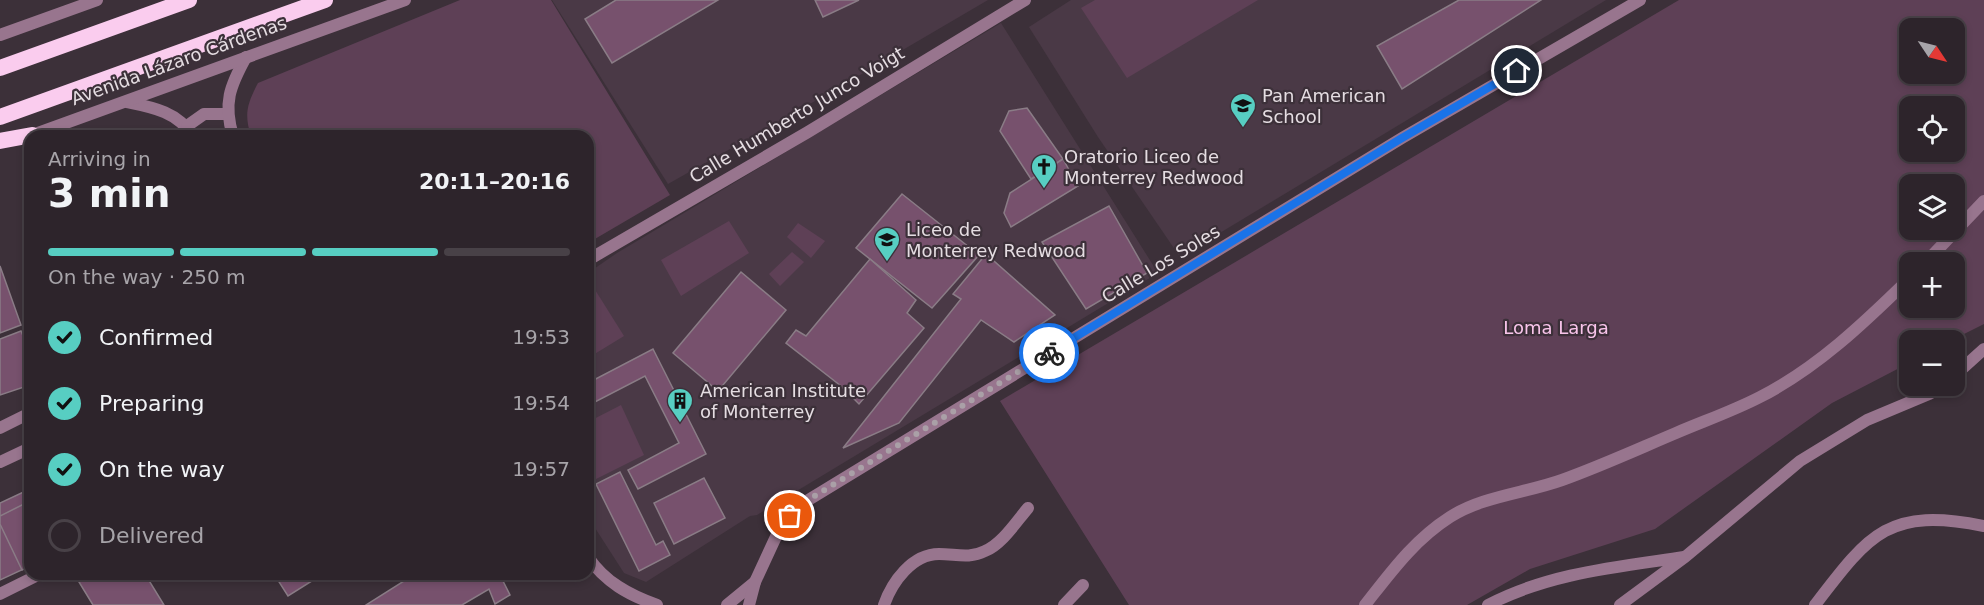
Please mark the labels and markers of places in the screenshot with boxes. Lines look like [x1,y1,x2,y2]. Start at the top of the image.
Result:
pin [1491,45,1542,96]
place label: Pan American School [1262,85,1386,127]
school or university icon: Pan American School [1228,91,1258,129]
place label: Oratorio Liceo de Monterrey Redwood [1064,146,1244,188]
church icon: Oratorio Liceo de Monterrey Redwood [1029,152,1059,190]
place label: Liceo de Monterrey Redwood [906,219,1086,261]
school or university icon: Liceo de Monterrey Redwood [872,225,902,263]
place label: American Institute of Monterrey [700,380,866,422]
building icon: American Institute of Monterrey [665,386,695,424]
pin [764,490,815,541]

